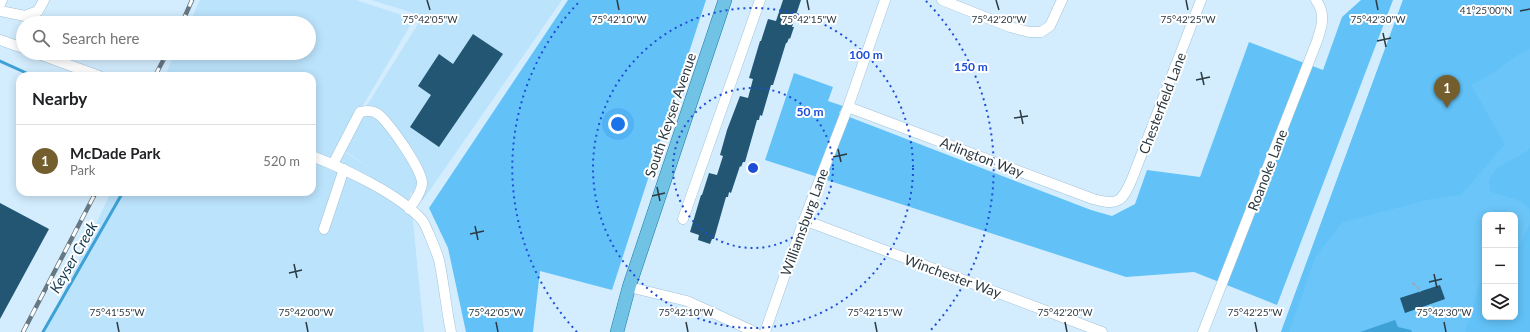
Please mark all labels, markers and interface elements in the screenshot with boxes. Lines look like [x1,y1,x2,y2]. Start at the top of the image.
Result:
text: 41°25'00"N [1460,4,1512,16]
text: 75°42'05"W [402,13,458,25]
text: 75°42'10"W [591,13,647,25]
text: 75°42'15"W [781,13,837,25]
text: 75°42'20"W [971,13,1027,25]
text: 75°42'25"W [1160,13,1216,25]
text: 75°42'30"W [1350,13,1406,25]
search box [16,16,316,60]
icon: search [30,27,52,49]
text: Search here [62,29,139,47]
text: 100 m [849,47,883,62]
street label: Chesterfield Lane [1135,50,1189,156]
street label: South Keyser Avenue [641,51,699,179]
text: 150 m [954,59,988,74]
pin: 1 [1434,75,1460,108]
text: Nearby [32,88,87,109]
text: 50 m [797,104,823,119]
your location [608,114,628,134]
street label: Roanoke Lane [1244,127,1290,213]
street label: Arlington Way [938,133,1027,181]
text: McDade Park [70,144,160,162]
text: 1 [41,153,49,169]
text: 520 m [263,153,300,169]
centre of rings [746,161,760,175]
text: Park [70,162,95,178]
street label: Williamsburg Lane [777,166,831,278]
map controls [1482,212,1518,320]
button: + [1482,212,1518,248]
water label: Keyser Creek [45,217,101,296]
button: − [1482,248,1518,284]
street label: Winchester Way [902,251,1004,302]
button: layers [1482,284,1518,320]
text: 75°41'55"W [89,306,145,318]
text: 75°42'00"W [278,306,334,318]
text: 75°42'05"W [468,306,524,318]
text: 75°42'10"W [658,306,714,318]
text: 75°42'15"W [847,306,903,318]
text: 75°42'20"W [1037,306,1093,318]
text: 75°42'25"W [1227,306,1283,318]
text: 75°42'30"W [1416,306,1472,318]

